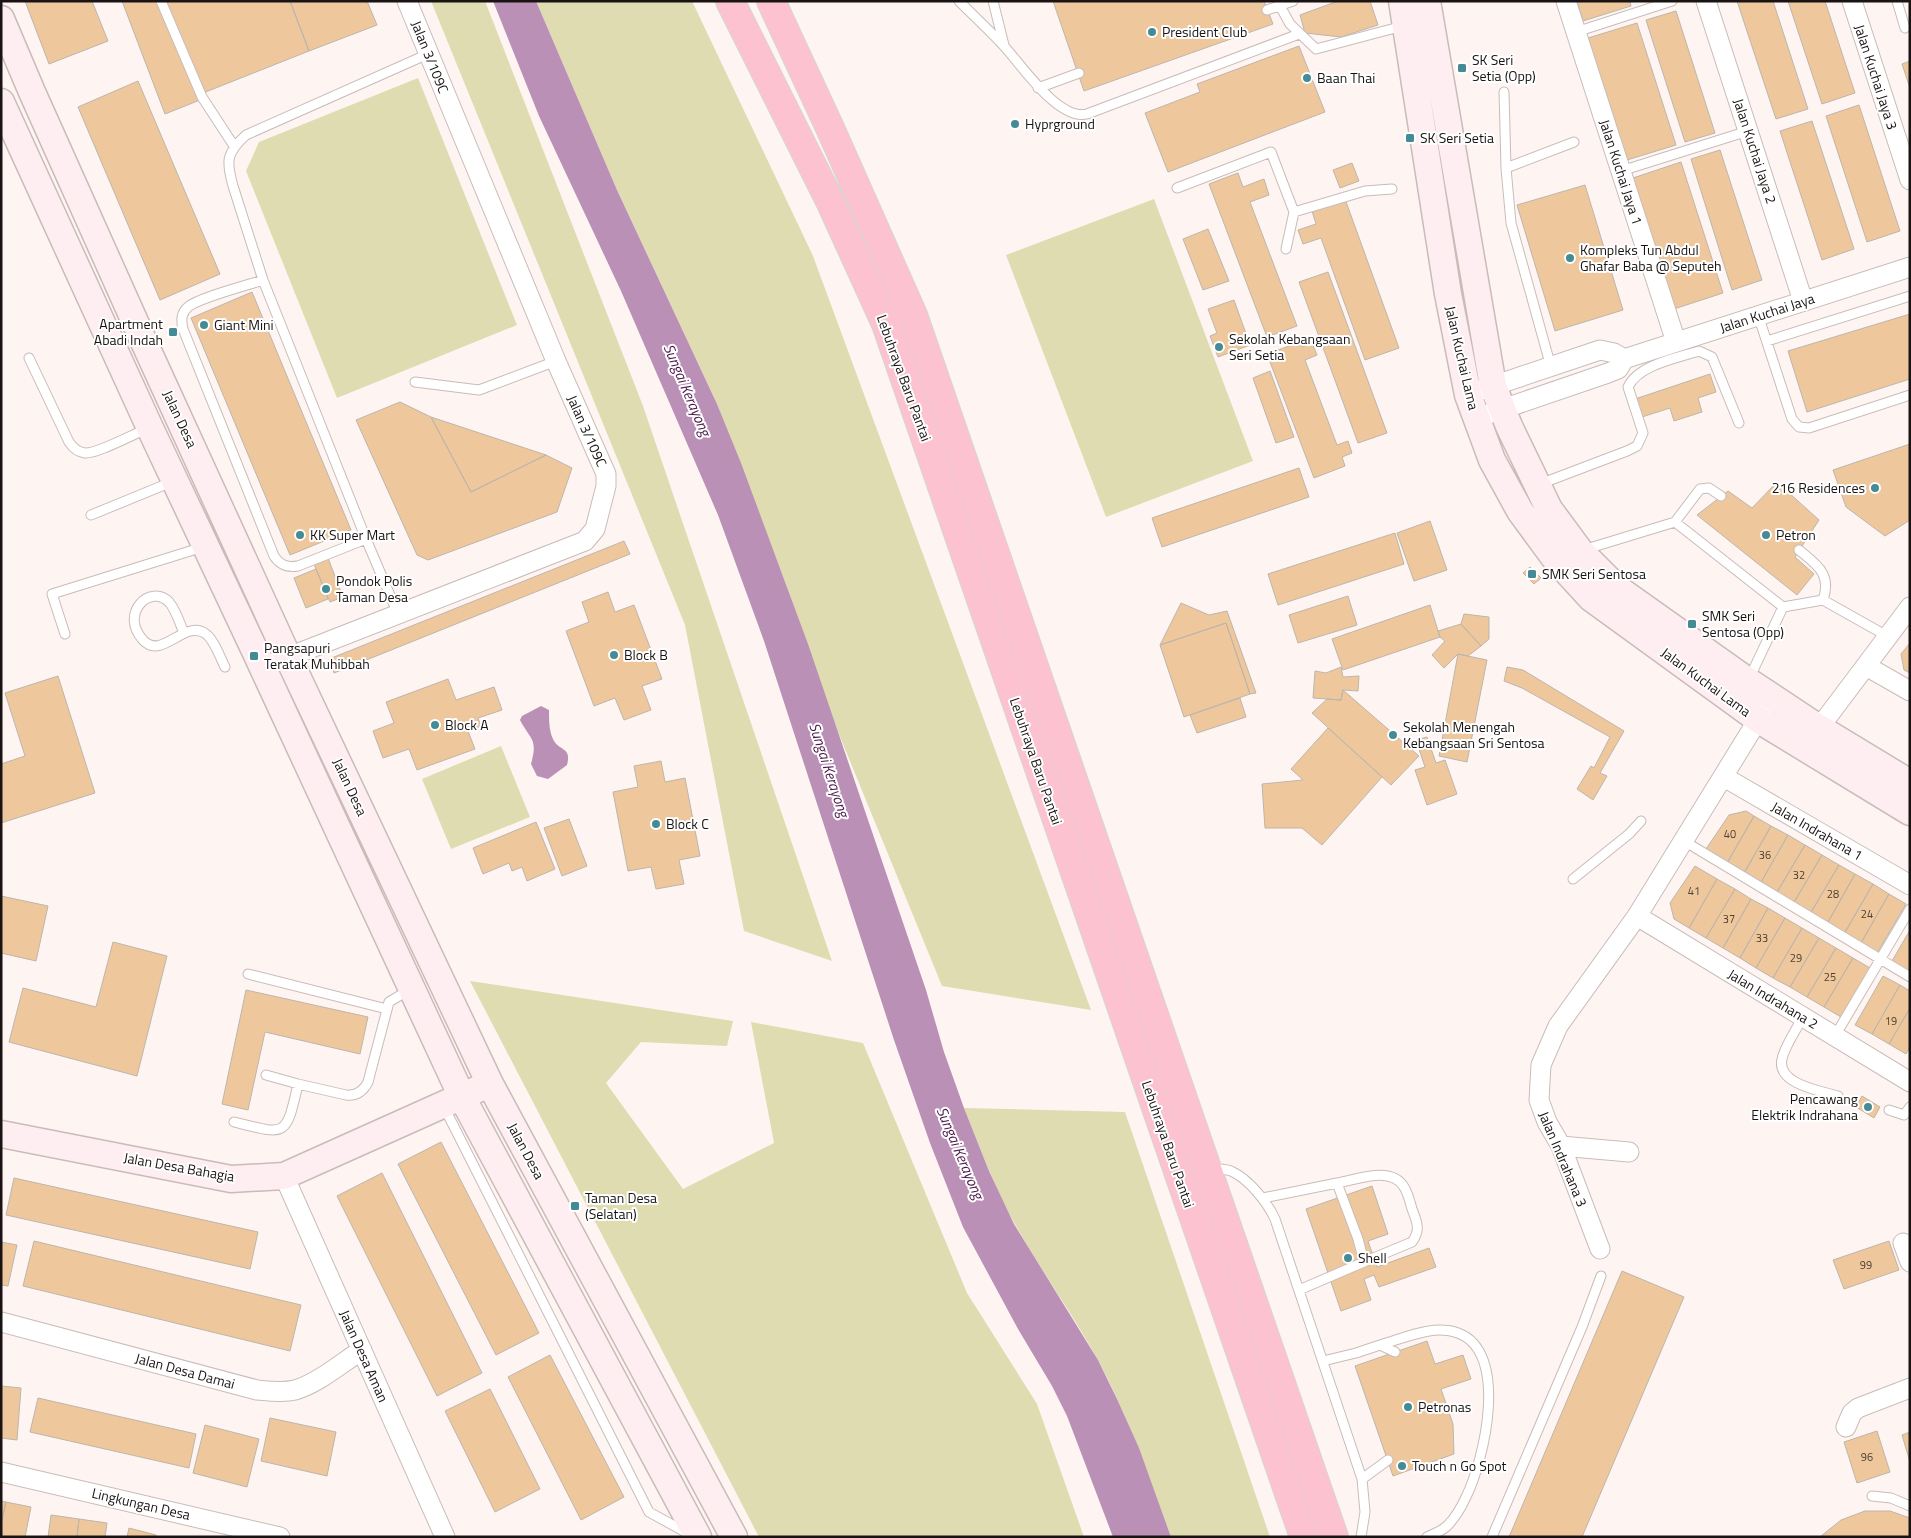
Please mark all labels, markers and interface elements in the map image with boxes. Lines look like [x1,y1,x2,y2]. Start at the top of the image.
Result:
street label: Jalan 3/109C [406,17,455,97]
place label: President Club [1162,21,1247,42]
street label: Jalan Kuchai Jaya 3 [1850,22,1903,132]
marker: President Club [1146,26,1158,38]
place label: SK Seri Setia (Opp) [1472,49,1536,86]
marker: SK Seri Setia (Opp) [1456,62,1468,74]
place label: Baan Thai [1317,67,1375,88]
marker: Baan Thai [1301,72,1313,84]
street label: Jalan Kuchai Jaya 2 [1729,96,1782,206]
place label: Hyprground [1025,113,1095,134]
street label: Jalan Kuchai Jaya 1 [1595,117,1648,227]
marker: Hyprground [1009,118,1021,130]
place label: SK Seri Setia [1420,127,1494,148]
marker: SK Seri Setia [1404,132,1416,144]
place label: Kompleks Tun Abdul Ghafar Baba @ Seputeh [1580,239,1722,276]
marker: Kompleks Tun Abdul Ghafar Baba @ Seputeh [1564,252,1576,264]
street label: Jalan Kuchai Jaya [1717,287,1817,338]
street label: Jalan Kuchai Lama [1440,304,1485,412]
street label: Lebuhraya Baru Pantai [872,312,937,444]
place label: Apartment Abadi Indah [94,313,163,350]
place label: Giant Mini [214,314,274,335]
marker: Giant Mini [198,319,210,331]
marker: Apartment Abadi Indah [167,326,179,338]
place label: Sekolah Kebangsaan Seri Setia [1229,328,1350,365]
water label: Sungai Kerayong [658,340,718,441]
marker: Sekolah Kebangsaan Seri Setia [1213,341,1225,353]
street label: Jalan Desa [158,386,203,451]
street label: Jalan 3/109C [562,392,613,470]
place label: 216 Residences [1772,477,1865,498]
marker: 216 Residences [1869,482,1881,494]
place label: KK Super Mart [310,524,395,545]
place label: Petron [1776,524,1816,545]
marker: KK Super Mart [294,529,306,541]
marker: Petron [1760,529,1772,541]
place label: SMK Seri Sentosa [1542,563,1646,584]
marker: SMK Seri Sentosa [1526,568,1538,580]
place label: Pondok Polis Taman Desa [336,570,412,607]
marker: Pondok Polis Taman Desa [320,583,332,595]
place label: SMK Seri Sentosa (Opp) [1702,605,1784,642]
marker: SMK Seri Sentosa (Opp) [1686,618,1698,630]
place label: Pangsapuri Teratak Muhibbah [264,637,370,674]
street label: Jalan Kuchai Lama [1657,642,1755,721]
place label: Block B [624,644,668,665]
marker: Block B [608,649,620,661]
marker: Pangsapuri Teratak Muhibbah [248,650,260,662]
street label: Lebuhraya Baru Pantai [1005,694,1068,827]
place label: Block A [445,714,489,735]
place label: Sekolah Menengah Kebangsaan Sri Sentosa [1403,716,1545,753]
marker: Block A [429,719,441,731]
water label: Sungai Kerayong [803,720,856,822]
marker: Sekolah Menengah Kebangsaan Sri Sentosa [1387,729,1399,741]
street label: Jalan Desa [328,754,373,819]
street label: Jalan Indrahana 1 [1768,796,1867,865]
place label: Block C [666,813,709,834]
marker: Block C [650,818,662,830]
house number: 40 [1724,826,1736,842]
house number: 36 [1759,847,1771,863]
house number: 32 [1793,867,1805,883]
house number: 41 [1688,883,1700,899]
house number: 28 [1827,886,1839,902]
house number: 24 [1861,906,1873,922]
house number: 37 [1723,911,1735,927]
house number: 33 [1756,930,1768,946]
house number: 29 [1790,950,1802,966]
street label: Jalan Indrahana 2 [1724,963,1822,1034]
house number: 25 [1824,969,1836,985]
house number: 19 [1885,1013,1897,1029]
street label: Lebuhraya Baru Pantai [1137,1077,1200,1210]
place label: Pencawang Elektrik Indrahana [1751,1088,1858,1125]
marker: Pencawang Elektrik Indrahana [1862,1101,1874,1113]
water label: Sungai Kerayong [931,1103,991,1204]
street label: Jalan Indrahana 3 [1534,1108,1593,1210]
street label: Jalan Desa [503,1119,550,1183]
street label: Jalan Desa Bahagia [122,1146,236,1187]
place label: Taman Desa (Selatan) [585,1187,657,1224]
marker: Taman Desa (Selatan) [569,1200,581,1212]
place label: Shell [1358,1247,1387,1268]
marker: Shell [1342,1252,1354,1264]
house number: 99 [1860,1257,1872,1273]
street label: Jalan Desa Aman [335,1306,394,1405]
street label: Jalan Desa Damai [133,1347,237,1394]
place label: Petronas [1418,1396,1471,1417]
marker: Petronas [1402,1401,1414,1413]
house number: 96 [1861,1449,1873,1465]
place label: Touch n Go Spot [1412,1455,1507,1476]
marker: Touch n Go Spot [1396,1460,1408,1472]
street label: Lingkungan Desa [90,1482,192,1525]

